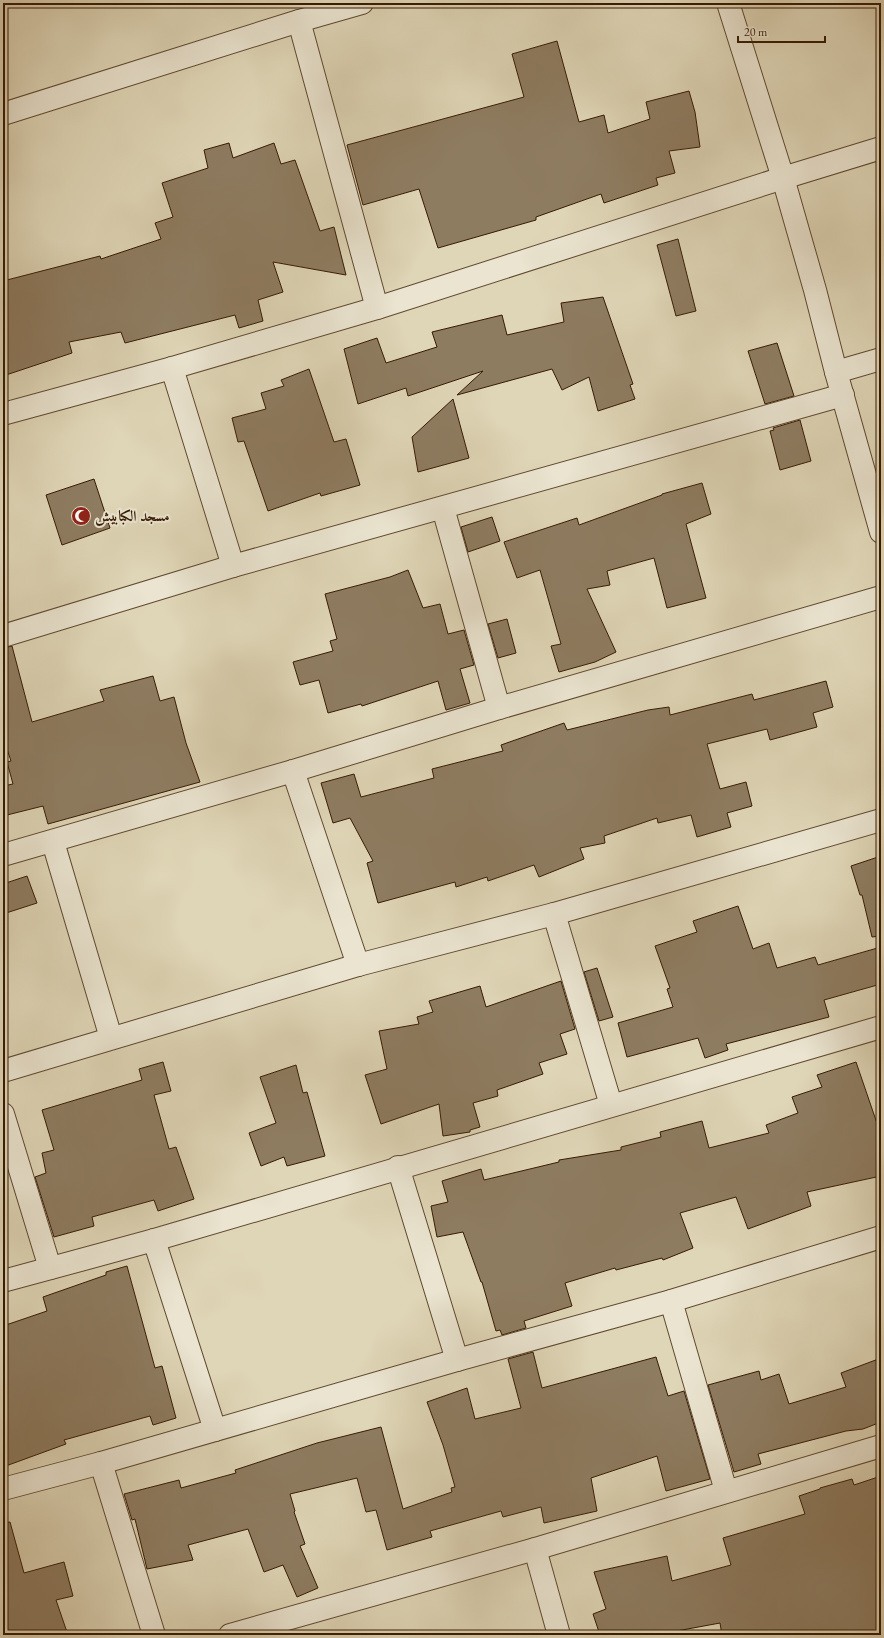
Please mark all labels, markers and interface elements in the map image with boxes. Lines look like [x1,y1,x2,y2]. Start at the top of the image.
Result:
scale bar [738,18,825,44]
text: 20 m [744,24,768,40]
mosque icon: مسجد الكبابيش [70,505,92,527]
place label: مسجد الكبابيش [95,506,170,526]

